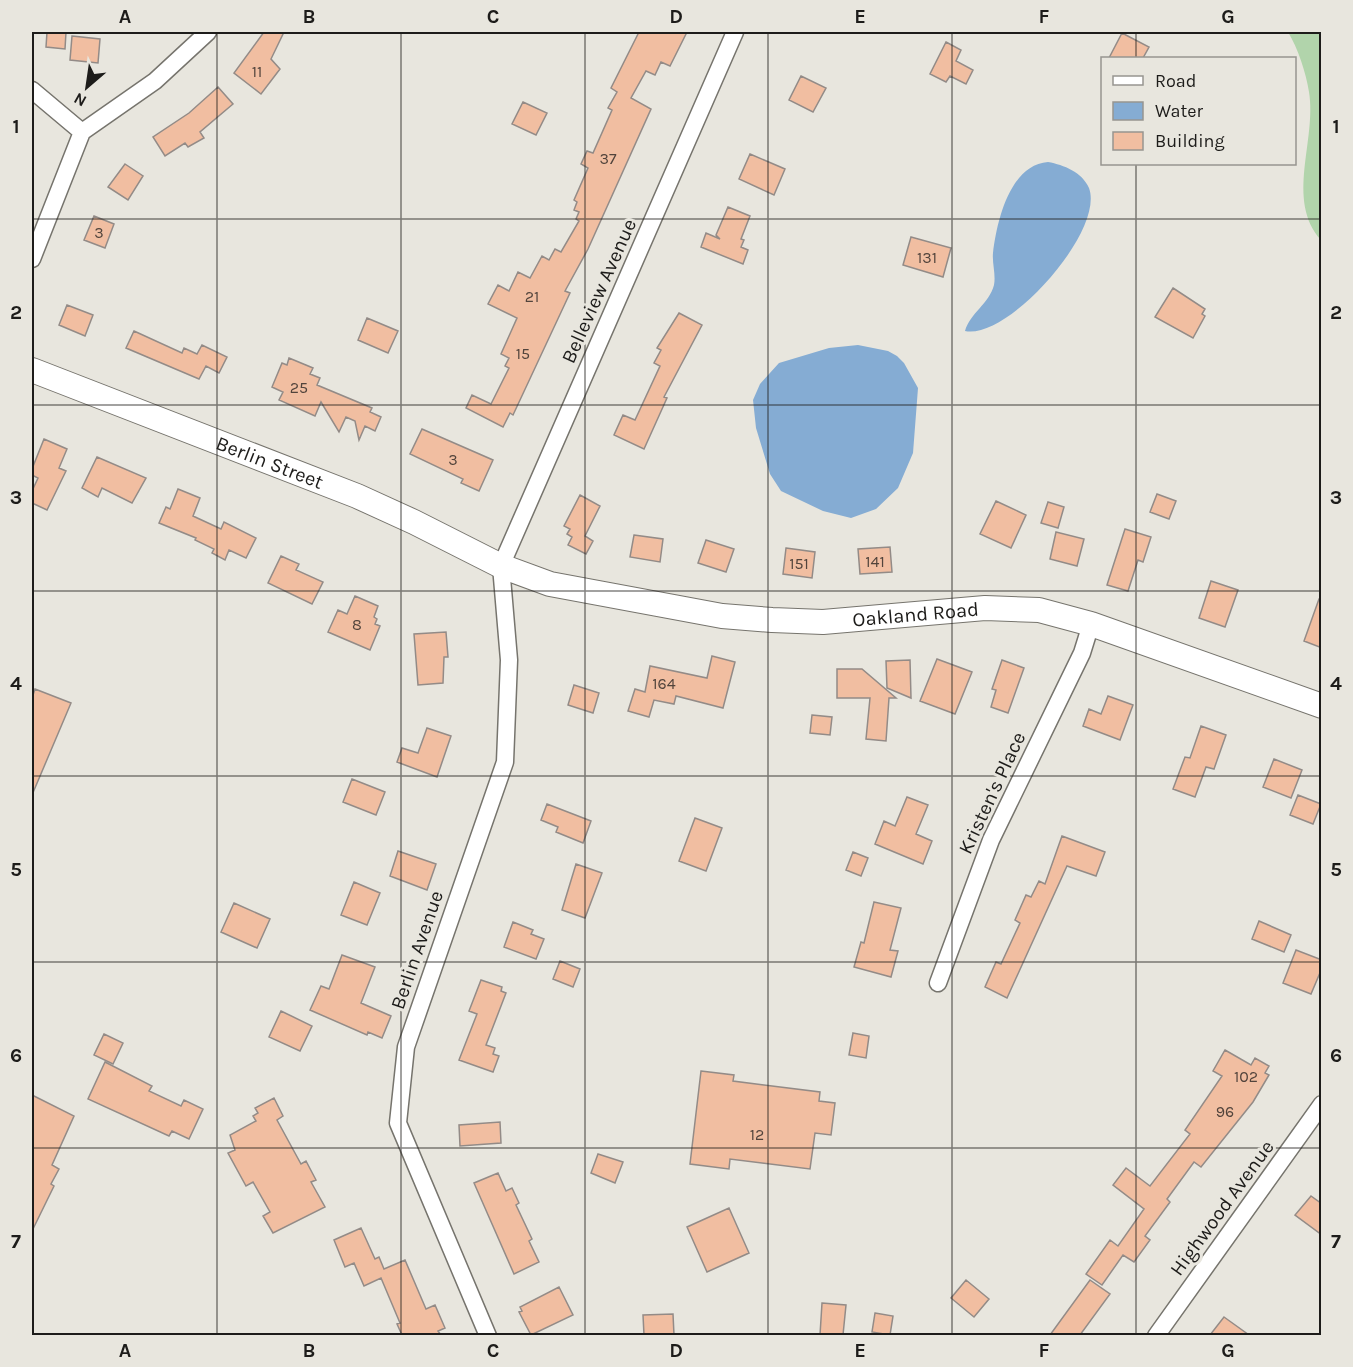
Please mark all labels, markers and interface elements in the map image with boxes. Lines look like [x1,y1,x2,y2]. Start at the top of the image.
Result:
text: A [119,5,132,28]
text: B [303,5,315,28]
text: C [487,5,499,28]
text: D [669,5,683,28]
text: E [854,5,866,28]
text: F [1039,5,1050,28]
text: G [1221,5,1235,28]
north arrow [57,57,117,117]
legend [1101,57,1296,165]
house number: 11 [252,62,262,81]
text: Road [1155,70,1196,92]
text: N [70,89,90,111]
text: Water [1155,100,1203,122]
text: 1 [12,115,20,138]
text: 1 [1332,115,1340,138]
text: Building [1155,130,1225,152]
house number: 37 [600,149,617,168]
street label: Belleview Avenue [557,215,641,367]
house number: 3 [94,223,104,242]
house number: 131 [917,248,937,267]
house number: 21 [525,287,539,306]
text: 2 [10,301,22,324]
text: 2 [1330,301,1342,324]
house number: 15 [516,344,530,363]
house number: 25 [290,378,308,397]
street label: Berlin Street [213,431,327,494]
house number: 3 [448,450,458,469]
text: 3 [10,486,22,509]
text: 3 [1330,486,1342,509]
house number: 141 [865,552,885,571]
house number: 151 [789,554,809,573]
street label: Oakland Road [852,597,980,631]
house number: 8 [352,615,362,634]
text: 4 [10,672,22,695]
text: 4 [1330,672,1342,695]
house number: 164 [652,674,676,693]
street label: Kristen's Place [954,728,1030,858]
text: 5 [10,858,22,881]
text: 5 [1330,858,1342,881]
street label: Berlin Avenue [386,888,448,1012]
text: 6 [10,1044,22,1067]
text: 6 [1330,1044,1342,1067]
house number: 102 [1234,1067,1258,1086]
house number: 96 [1216,1102,1234,1121]
house number: 12 [750,1125,764,1144]
street label: Highwood Avenue [1165,1136,1279,1280]
text: 7 [11,1230,21,1253]
text: 7 [1331,1230,1341,1253]
text: A [119,1339,132,1362]
text: B [303,1339,315,1362]
text: C [487,1339,499,1362]
text: D [669,1339,683,1362]
text: E [854,1339,866,1362]
text: F [1039,1339,1050,1362]
text: G [1221,1339,1235,1362]

